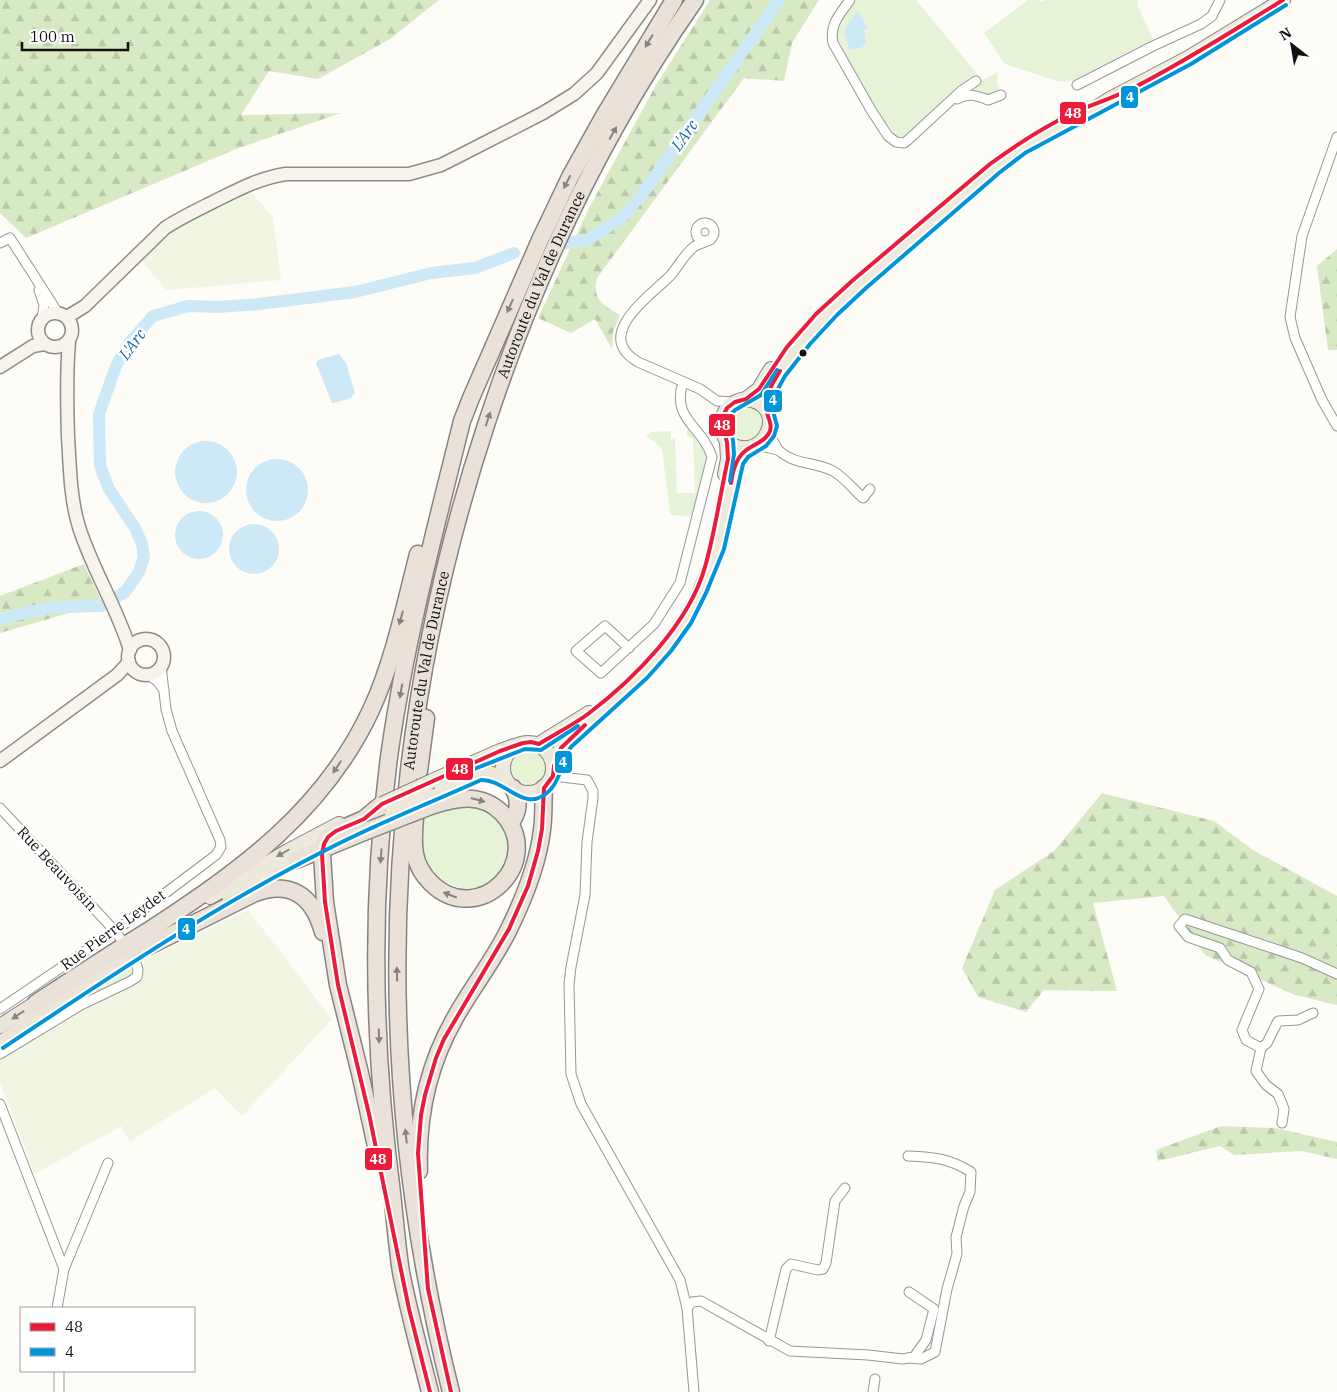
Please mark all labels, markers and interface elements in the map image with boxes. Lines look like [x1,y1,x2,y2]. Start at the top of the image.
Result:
scale bar [22,20,129,52]
north arrow [1267,20,1317,70]
text: N [1276,23,1295,44]
text: 100 m [30,27,75,46]
one-way arrow [644,35,653,48]
line badge: 4 [1120,85,1139,109]
text: 4 [1126,88,1134,106]
line badge: 48 [1059,101,1087,125]
text: 48 [1065,104,1081,122]
water label: L'Arc [666,116,702,155]
one-way arrow [608,126,617,140]
one-way arrow [563,175,571,189]
street label: Autoroute du Val de Durance [493,187,589,381]
one-way arrow [506,299,514,313]
water label: L'Arc [114,325,150,364]
unlabelled marker [798,348,808,358]
line badge: 4 [763,389,783,413]
text: 4 [769,391,777,409]
one-way arrow [484,411,492,426]
line badge: 48 [708,413,736,437]
text: 48 [714,416,730,434]
street label: Autoroute du Val de Durance [399,569,453,771]
one-way arrow [397,611,405,626]
one-way arrow [396,683,404,699]
line badge: 4 [554,750,573,774]
text: 4 [559,753,567,771]
line badge: 48 [445,757,474,781]
one-way arrow [332,760,342,773]
text: 48 [452,760,468,778]
one-way arrow [471,796,486,804]
street label: Rue Beauvoisin [13,822,102,915]
one-way arrow [276,849,289,858]
one-way arrow [376,849,384,865]
street label: Rue Pierre Leydet [57,885,169,974]
one-way arrow [442,891,457,899]
line badge: 4 [177,917,196,941]
text: 4 [182,920,190,938]
one-way arrow [393,966,401,982]
one-way arrow [11,1010,25,1019]
one-way arrow [375,1028,383,1044]
one-way arrow [402,1128,410,1144]
line badge: 48 [364,1147,393,1171]
text: 48 [370,1150,386,1168]
legend [20,1307,195,1372]
text: 48 [65,1317,83,1336]
text: 4 [65,1342,74,1361]

